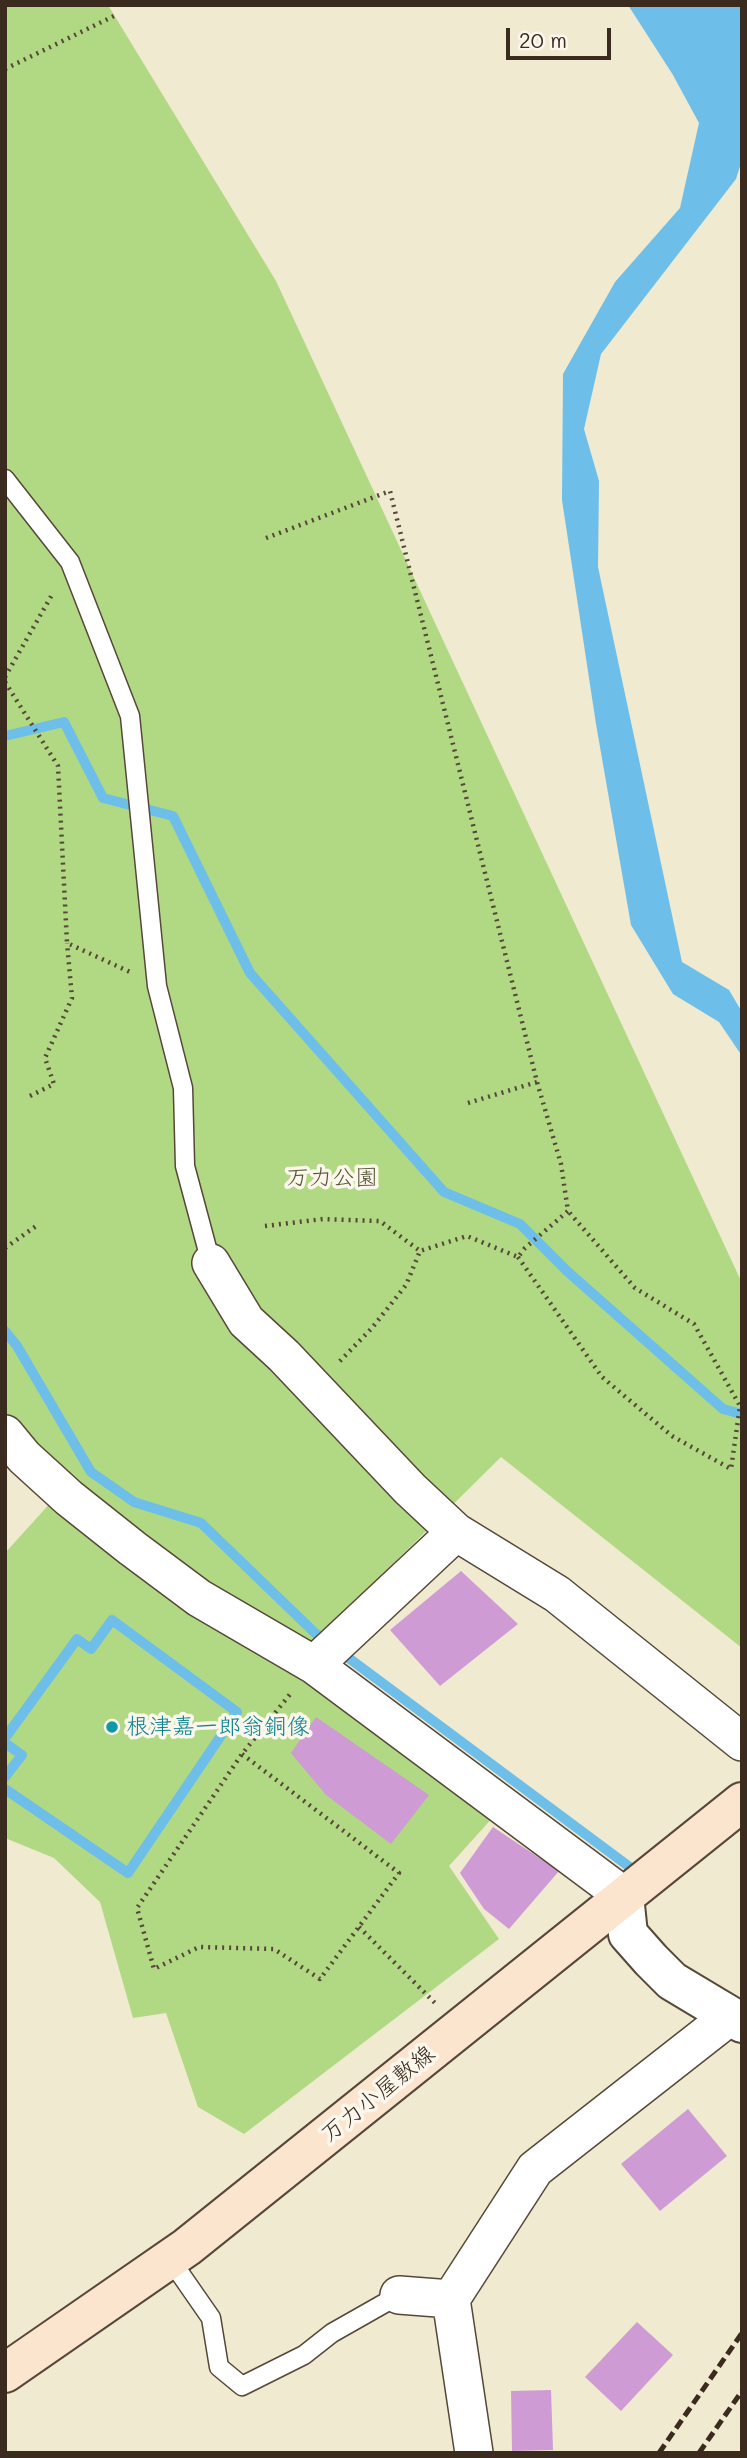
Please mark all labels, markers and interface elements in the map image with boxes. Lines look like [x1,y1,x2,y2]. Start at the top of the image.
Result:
scale bar [509,14,614,58]
text: 20 m [519,26,567,53]
park label: 万力公園 [286,1164,378,1192]
place label: 根津嘉一郎翁銅像 [126,1713,310,1741]
marker: 根津嘉一郎翁銅像 [104,1719,120,1735]
street label: 万力小屋敷線 [316,2040,440,2148]

